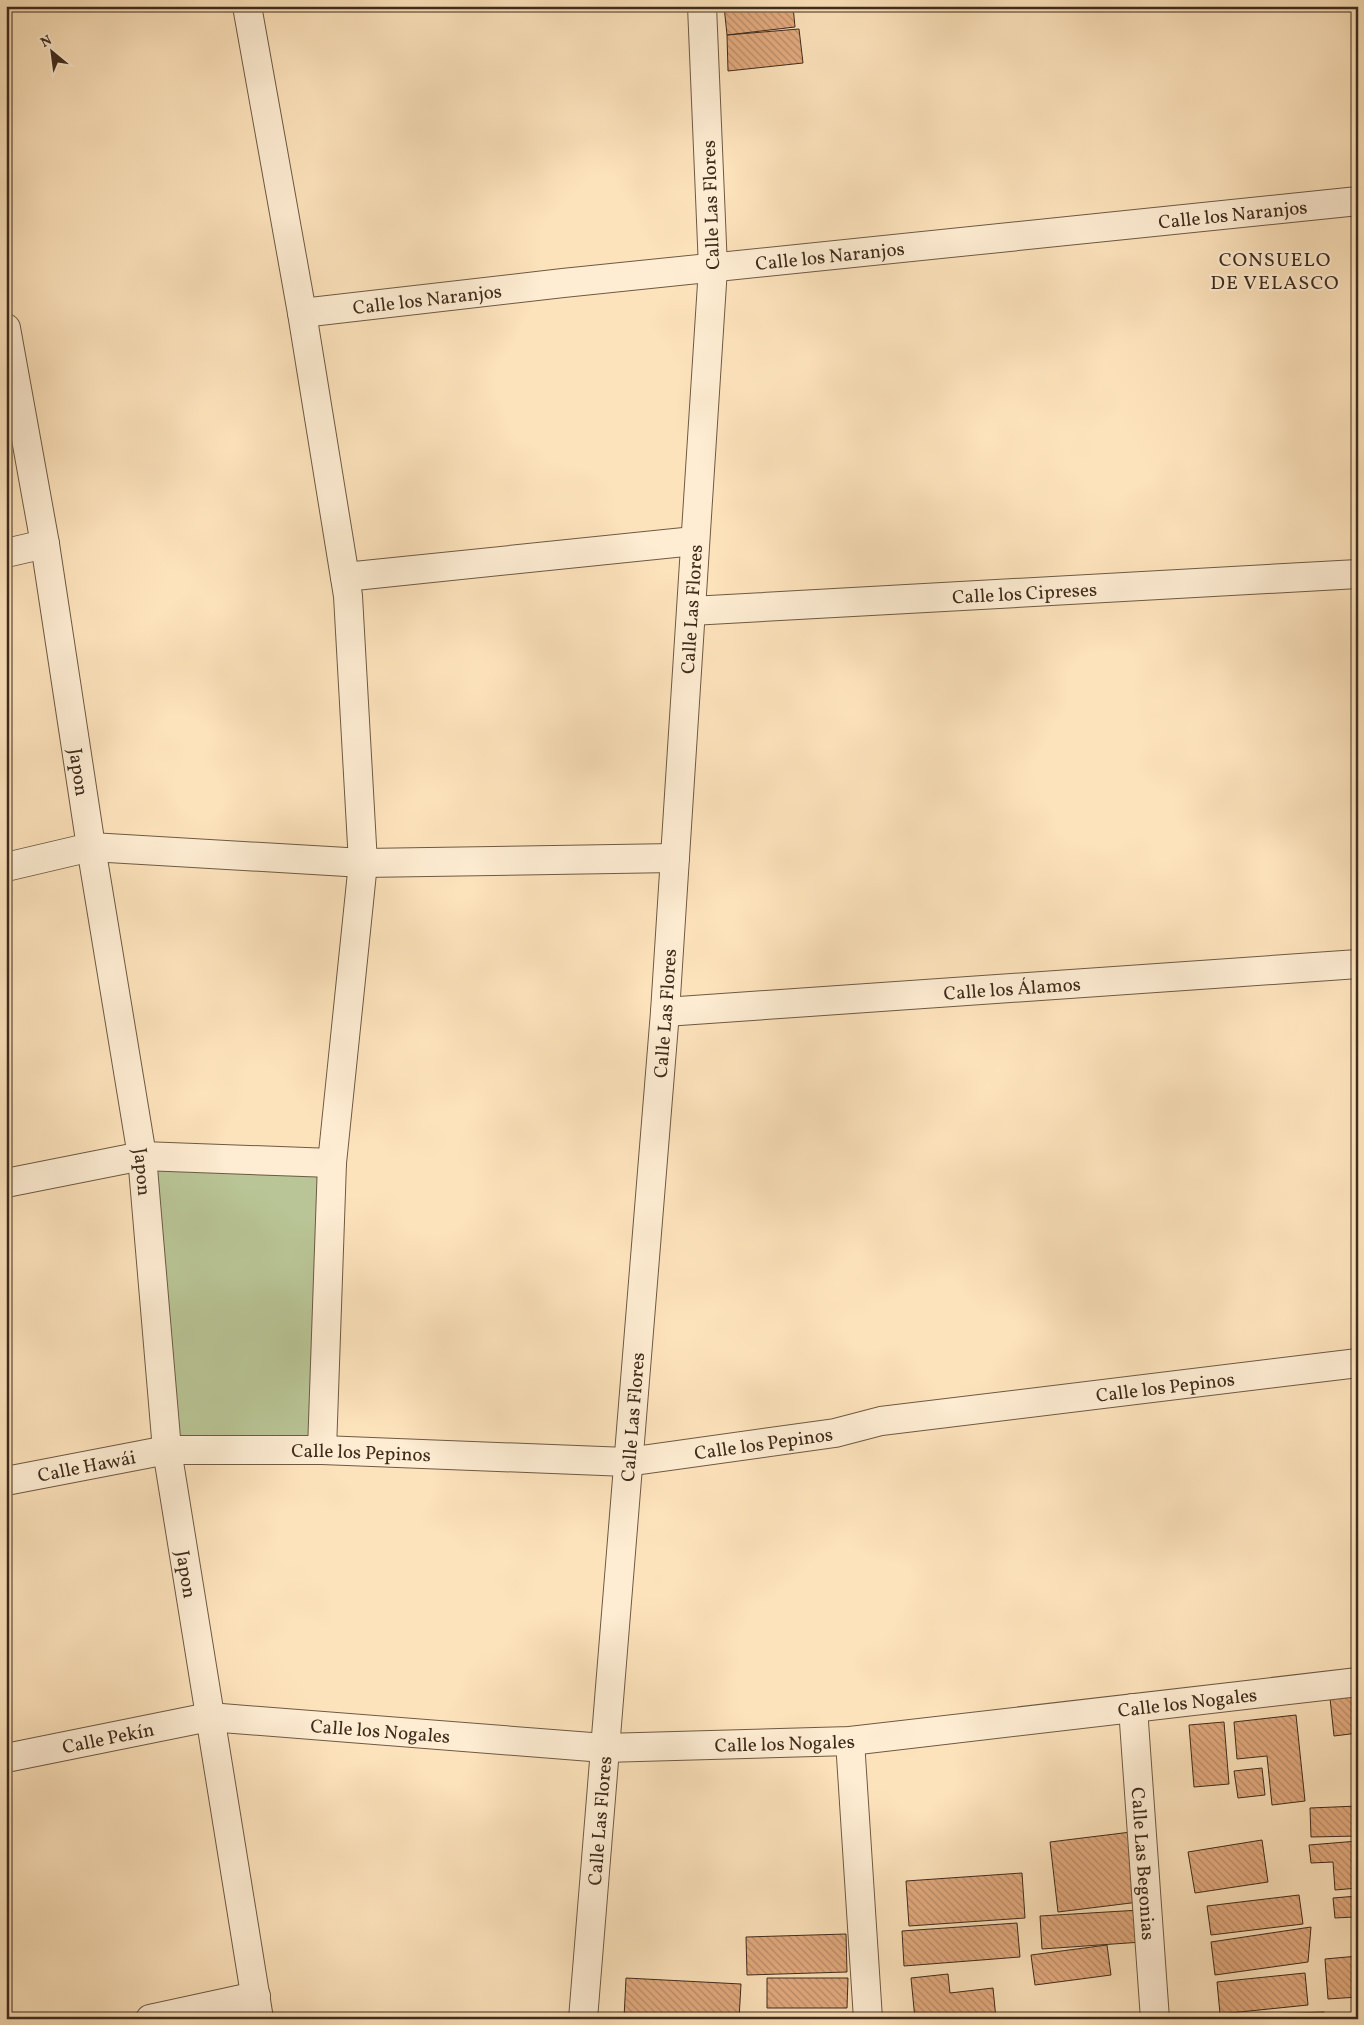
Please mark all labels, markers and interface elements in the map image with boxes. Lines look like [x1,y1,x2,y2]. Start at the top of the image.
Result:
north arrow [28,28,78,78]
text: N [37,31,55,53]
street label: Calle Las Flores [697,140,727,270]
street label: Calle los Naranjos [1157,195,1309,237]
street label: Calle los Naranjos [754,237,906,278]
district label: CONSUELO DE VELASCO [1210,247,1340,298]
street label: Calle los Naranjos [351,279,503,322]
street label: Calle Las Flores [676,544,710,675]
street label: Calle los Cipreses [951,577,1098,611]
street label: Japon [61,746,94,798]
street label: Calle Las Flores [649,948,684,1079]
street label: Calle los Álamos [943,972,1082,1008]
street label: Japon [126,1146,156,1197]
street label: Calle Las Flores [616,1351,652,1483]
street label: Calle los Pepinos [1094,1367,1236,1410]
street label: Calle los Pepinos [693,1422,835,1467]
street label: Calle los Pepinos [291,1439,431,1469]
street label: Calle Hawái [36,1445,138,1490]
street label: Japon [168,1549,202,1600]
street label: Calle los Nogales [1116,1683,1259,1725]
street label: Calle los Nogales [309,1714,451,1751]
street label: Calle Pekín [60,1717,157,1761]
street label: Calle los Nogales [714,1730,856,1760]
street label: Calle Las Flores [583,1755,619,1887]
street label: Calle Las Begonias [1124,1786,1160,1941]

